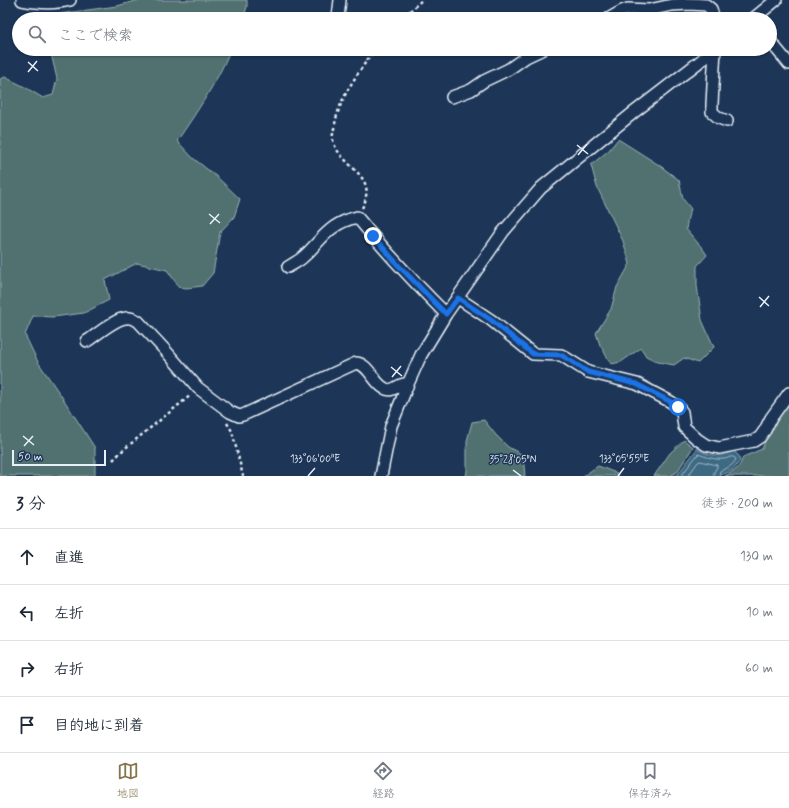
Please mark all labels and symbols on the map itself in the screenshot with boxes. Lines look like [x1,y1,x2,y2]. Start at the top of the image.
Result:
route end [364,227,382,245]
route start [669,398,687,416]
scale bar [12,448,106,467]
text: 133°06'00"E [290,452,340,466]
text: 133°05'55"E [599,452,649,466]
text: 35°28'05"N [490,453,537,467]

